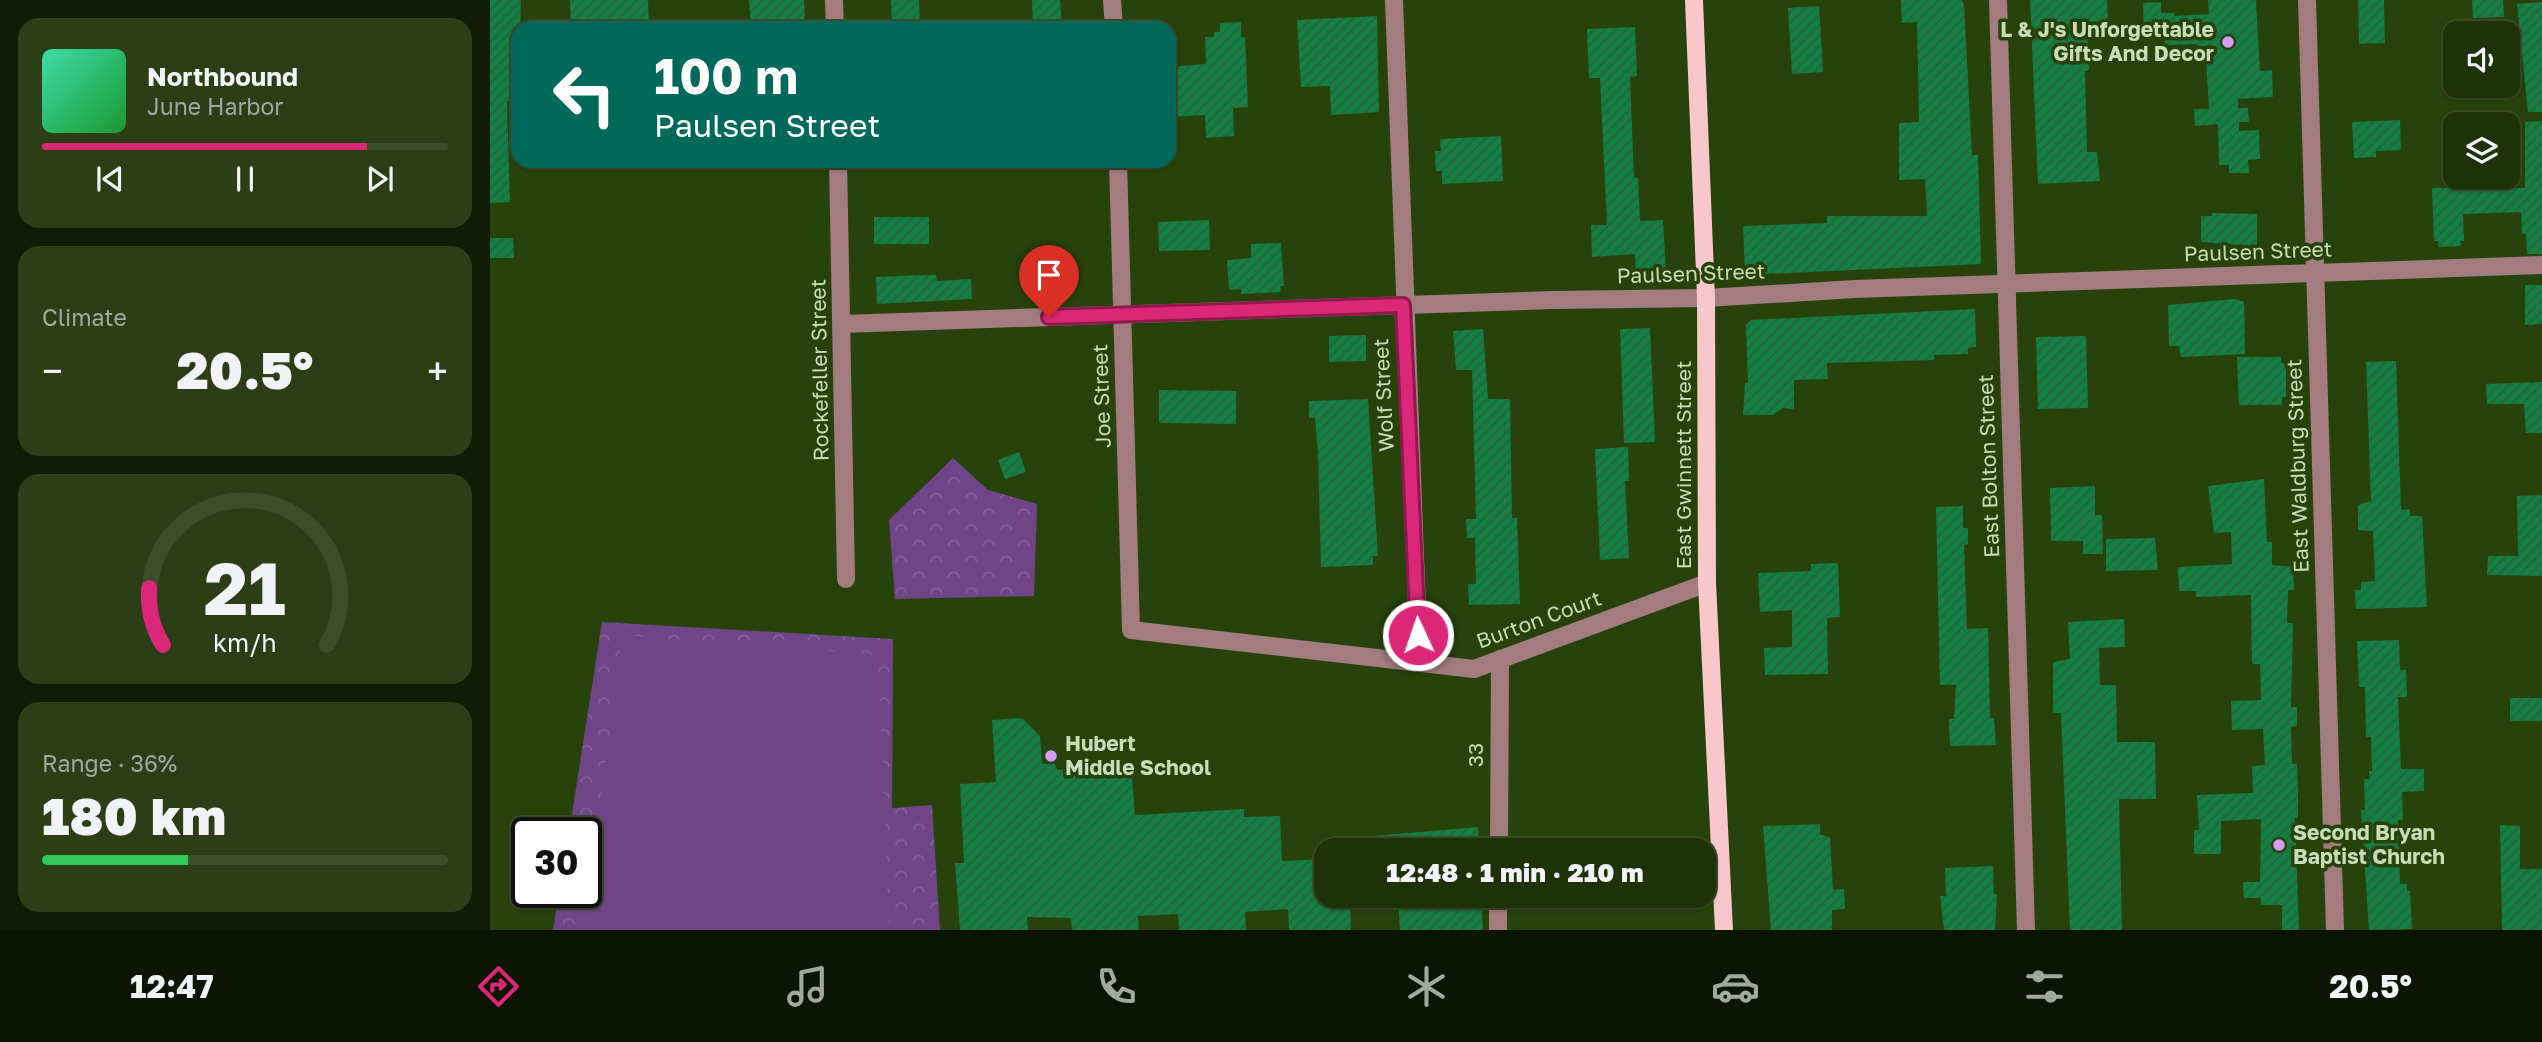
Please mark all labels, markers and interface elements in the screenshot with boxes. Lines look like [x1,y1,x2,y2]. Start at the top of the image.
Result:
place label: L & J's Unforgettable Gifts And Decor [2000,16,2214,66]
map controls [2443,21,2520,189]
button: sound [2443,21,2520,98]
marker: L & J's Unforgettable Gifts And Decor [2220,34,2236,50]
text: 100 m [654,46,798,105]
icon: left [539,49,630,140]
text: Northbound [147,61,298,92]
text: June Harbor [147,92,283,120]
text: Paulsen Street [654,106,880,144]
button: layers [2443,112,2520,189]
icon: previous [91,160,129,198]
icon: pause [226,160,264,198]
icon: next [361,160,399,198]
street label: Paulsen Street [2183,235,2333,267]
pin [1019,245,1079,317]
icon: arrive [1030,256,1068,294]
street label: Paulsen Street [1616,257,1766,289]
street label: Rockefeller Street [804,279,834,461]
text: Climate [42,303,127,331]
text: 20.5° [177,338,313,400]
street label: Wolf Street [1367,338,1399,452]
street label: Joe Street [1086,344,1116,448]
text: − [42,348,63,393]
text: + [427,348,448,393]
street label: East Waldburg Street [2280,359,2314,573]
street label: East Gwinnett Street [1670,361,1696,569]
street label: East Bolton Street [1972,374,2004,558]
text: 21 [204,544,286,631]
street label: Burton Court [1473,584,1605,654]
position arrow [1381,598,1455,672]
text: km/h [213,627,277,658]
place label: Hubert Middle School [1065,730,1211,780]
street label: 33 [1462,743,1488,767]
marker: Hubert Middle School [1043,748,1059,764]
text: Range · 36% [42,749,177,777]
text: 180 km [42,784,226,846]
speed limit sign: 30 [511,817,602,908]
place label: Second Bryan Baptist Church [2293,819,2445,869]
marker: Second Bryan Baptist Church [2271,837,2287,853]
text: 12:48 · 1 min · 210 m [1386,857,1644,888]
icon: directions [474,962,523,1011]
icon: music [783,962,832,1011]
icon: phone [1092,962,1141,1011]
icon: climate [1402,962,1451,1011]
icon: car [1711,962,1760,1011]
icon: filters [2020,962,2069,1011]
text: 12:47 [130,967,214,1005]
text: 20.5° [2329,967,2412,1005]

